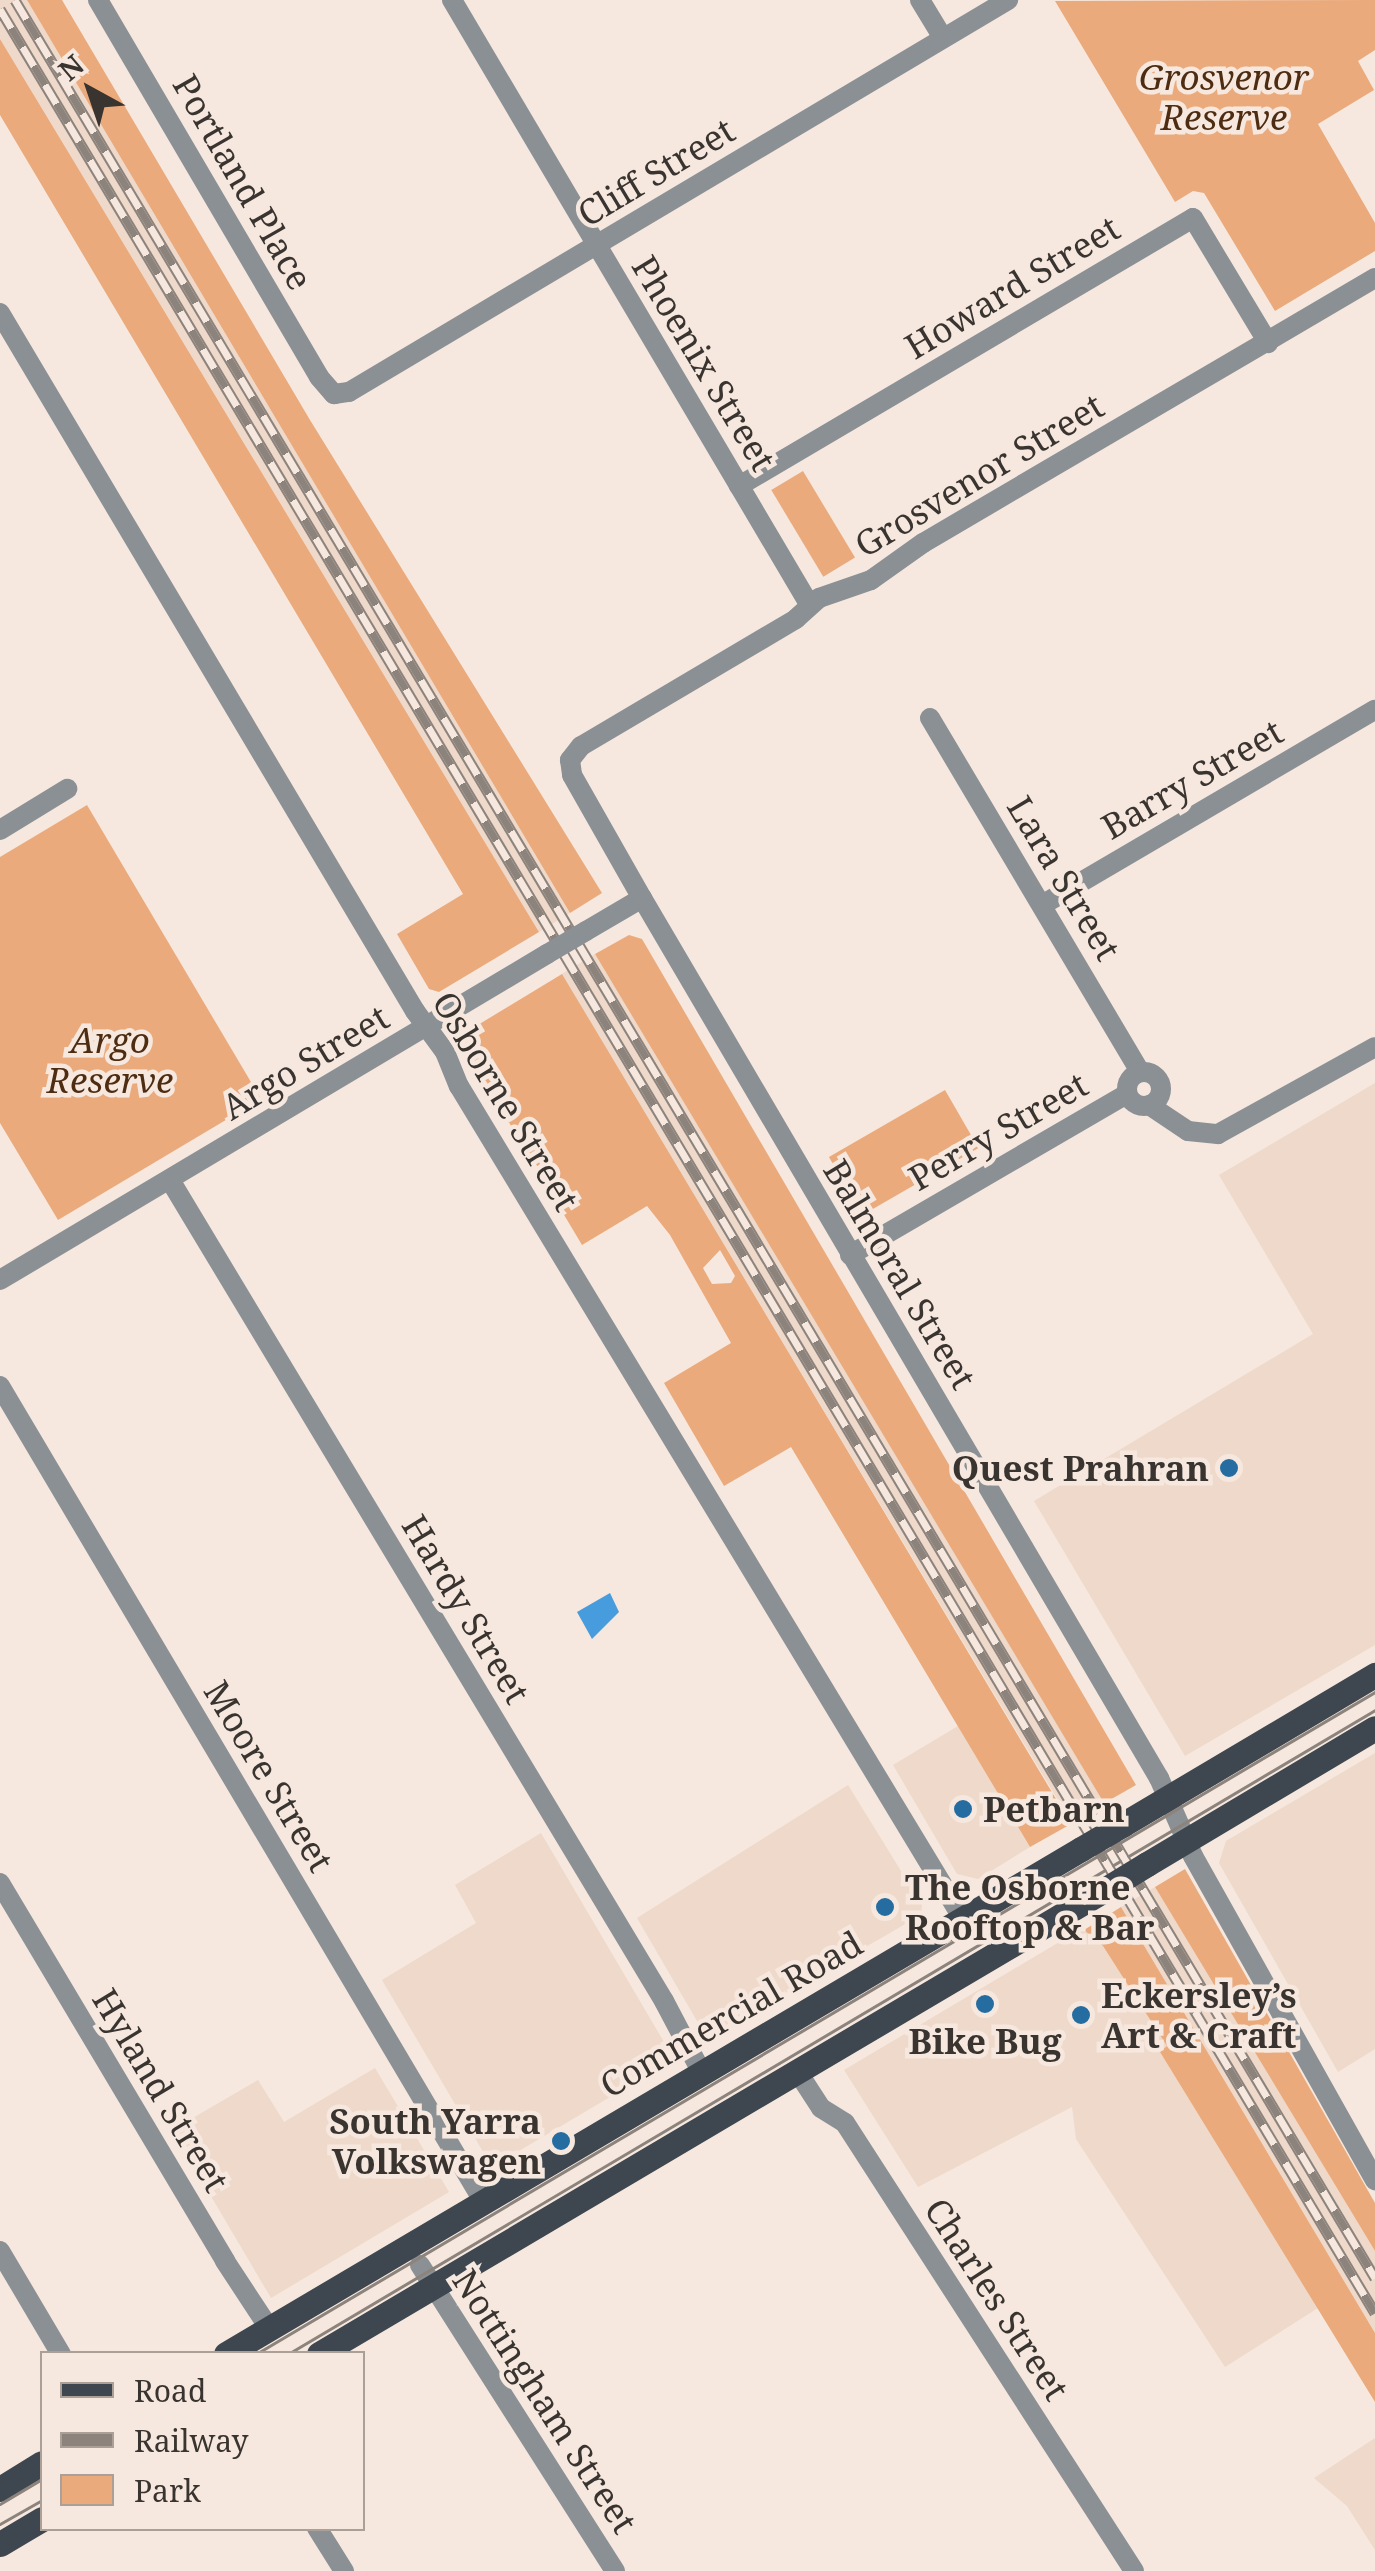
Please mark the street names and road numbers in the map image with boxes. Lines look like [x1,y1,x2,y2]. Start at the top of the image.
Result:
street label: Portland Place [164,67,322,297]
street label: Cliff Street [570,109,742,235]
street label: Howard Street [897,207,1127,367]
street label: Phoenix Street [623,248,785,478]
street label: Grosvenor Street [847,384,1111,566]
street label: Barry Street [1094,710,1290,848]
street label: Lara Street [999,788,1129,968]
street label: Osborne Street [424,984,588,1218]
street label: Argo Street [214,996,396,1128]
street label: Perry Street [901,1063,1095,1199]
street label: Balmoral Street [815,1152,985,1396]
street label: Hardy Street [393,1507,539,1711]
street label: Moore Street [196,1673,342,1879]
street label: Commercial Road [593,1922,869,2106]
street label: Hyland Street [84,1981,238,2199]
street label: Charles Street [916,2190,1078,2408]
street label: Nottingham Street [444,2261,646,2541]

